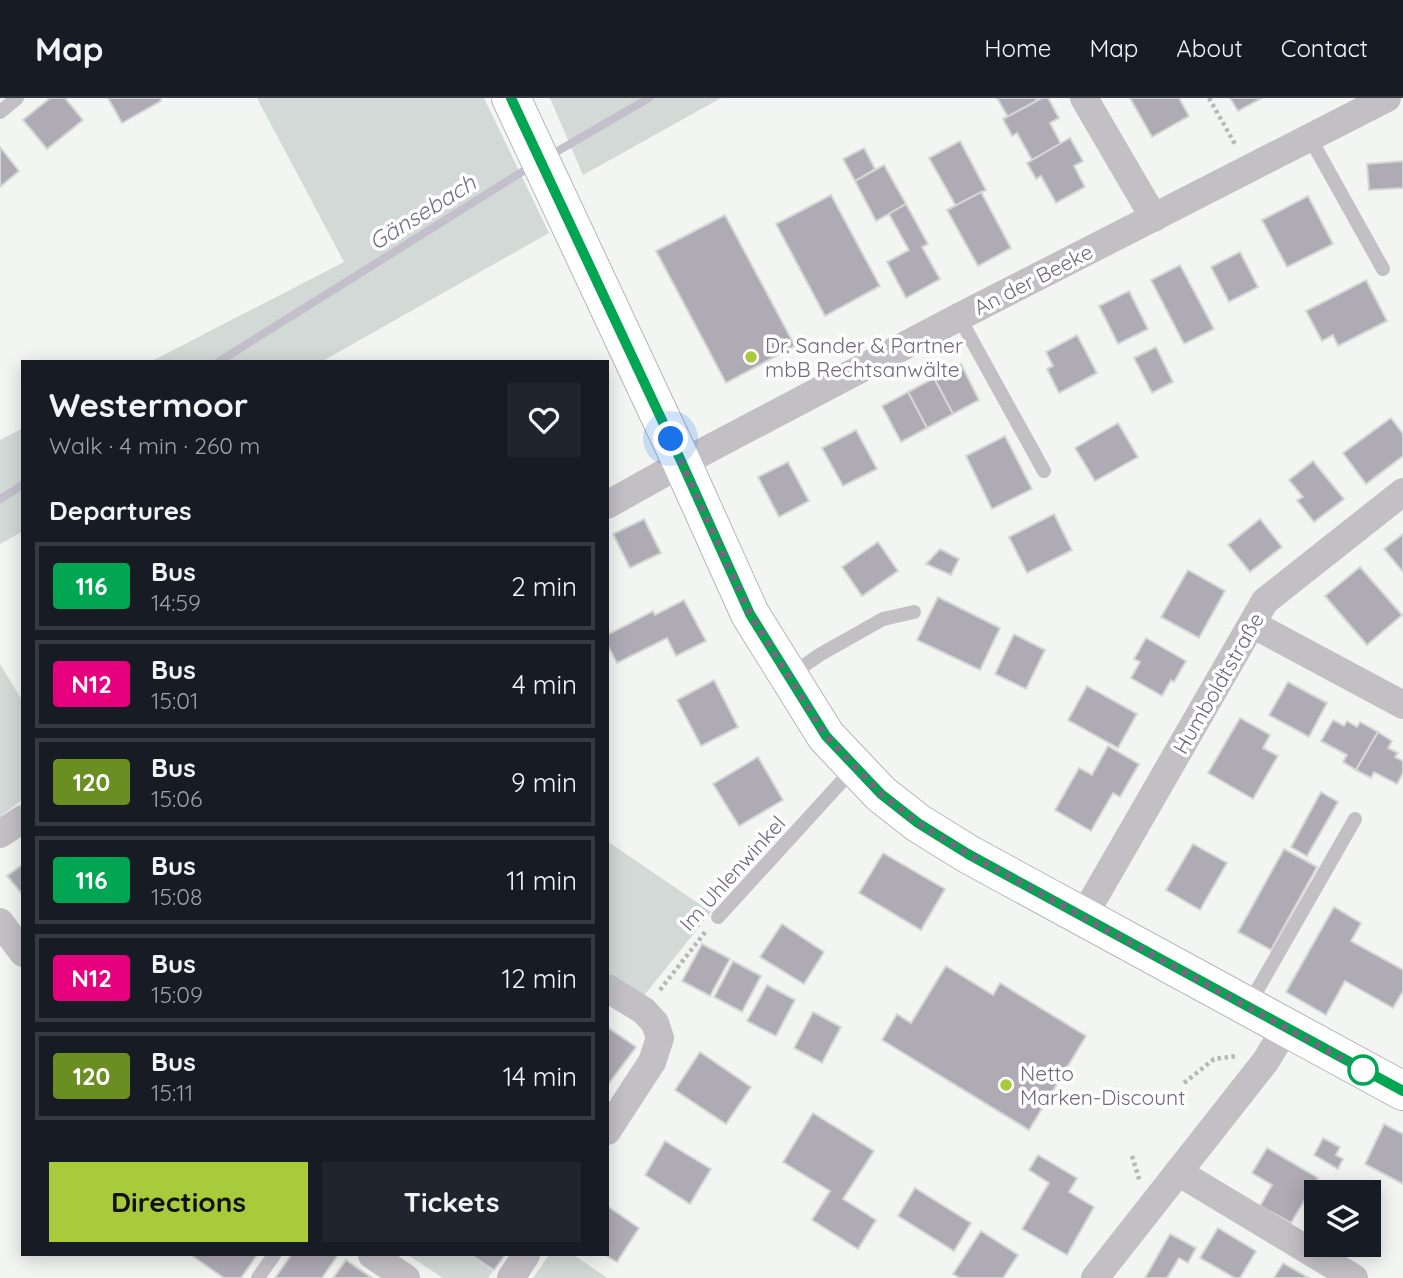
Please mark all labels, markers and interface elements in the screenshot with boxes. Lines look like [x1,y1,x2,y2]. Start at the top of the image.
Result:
text: Map [35,28,103,69]
text: Home [984,33,1051,63]
text: Map [1089,33,1138,63]
text: About [1176,33,1243,63]
text: Contact [1281,33,1368,63]
water label: Gänsebach [363,167,481,256]
street label: An der Beeke [969,238,1097,320]
place label: Dr. Sander & Partner mbB Rechtsanwälte [765,332,963,382]
marker: Dr. Sander & Partner mbB Rechtsanwälte [743,349,759,365]
button: heart [507,383,581,457]
text: Westermoor [49,384,248,425]
your location [653,421,688,456]
text: Walk · 4 min · 260 m [49,431,260,460]
text: Departures [49,494,192,527]
text: Bus [151,555,196,588]
text: 2 min [511,570,577,603]
text: 116 [76,571,107,601]
text: 14:59 [151,588,201,617]
street label: Humboldtstraße [1167,608,1269,758]
text: Bus [151,653,196,686]
text: 4 min [512,668,577,701]
text: N12 [71,669,112,699]
text: 15:01 [151,686,199,715]
text: Bus [151,751,196,784]
text: 9 min [511,766,577,799]
text: 120 [73,767,110,797]
text: 15:06 [151,784,202,813]
street label: Im Uhlenwinkel [674,810,790,936]
text: Bus [151,849,196,882]
text: 11 min [506,864,577,897]
text: 116 [76,865,107,895]
text: 15:08 [151,882,202,911]
text: Bus [151,947,196,980]
text: 12 min [502,962,577,995]
text: N12 [71,963,112,993]
text: 15:09 [151,980,203,1009]
text: Bus [151,1045,196,1078]
unlabelled marker [1348,1055,1378,1085]
text: 14 min [503,1060,577,1093]
place label: Netto Marken-Discount [1020,1060,1185,1110]
text: 120 [73,1061,110,1091]
marker: Netto Marken-Discount [998,1077,1014,1093]
text: 15:11 [151,1078,193,1107]
button: Directions [49,1162,308,1242]
button: Tickets [322,1162,581,1242]
map controls [1304,1180,1381,1257]
button: layers [1304,1180,1381,1257]

